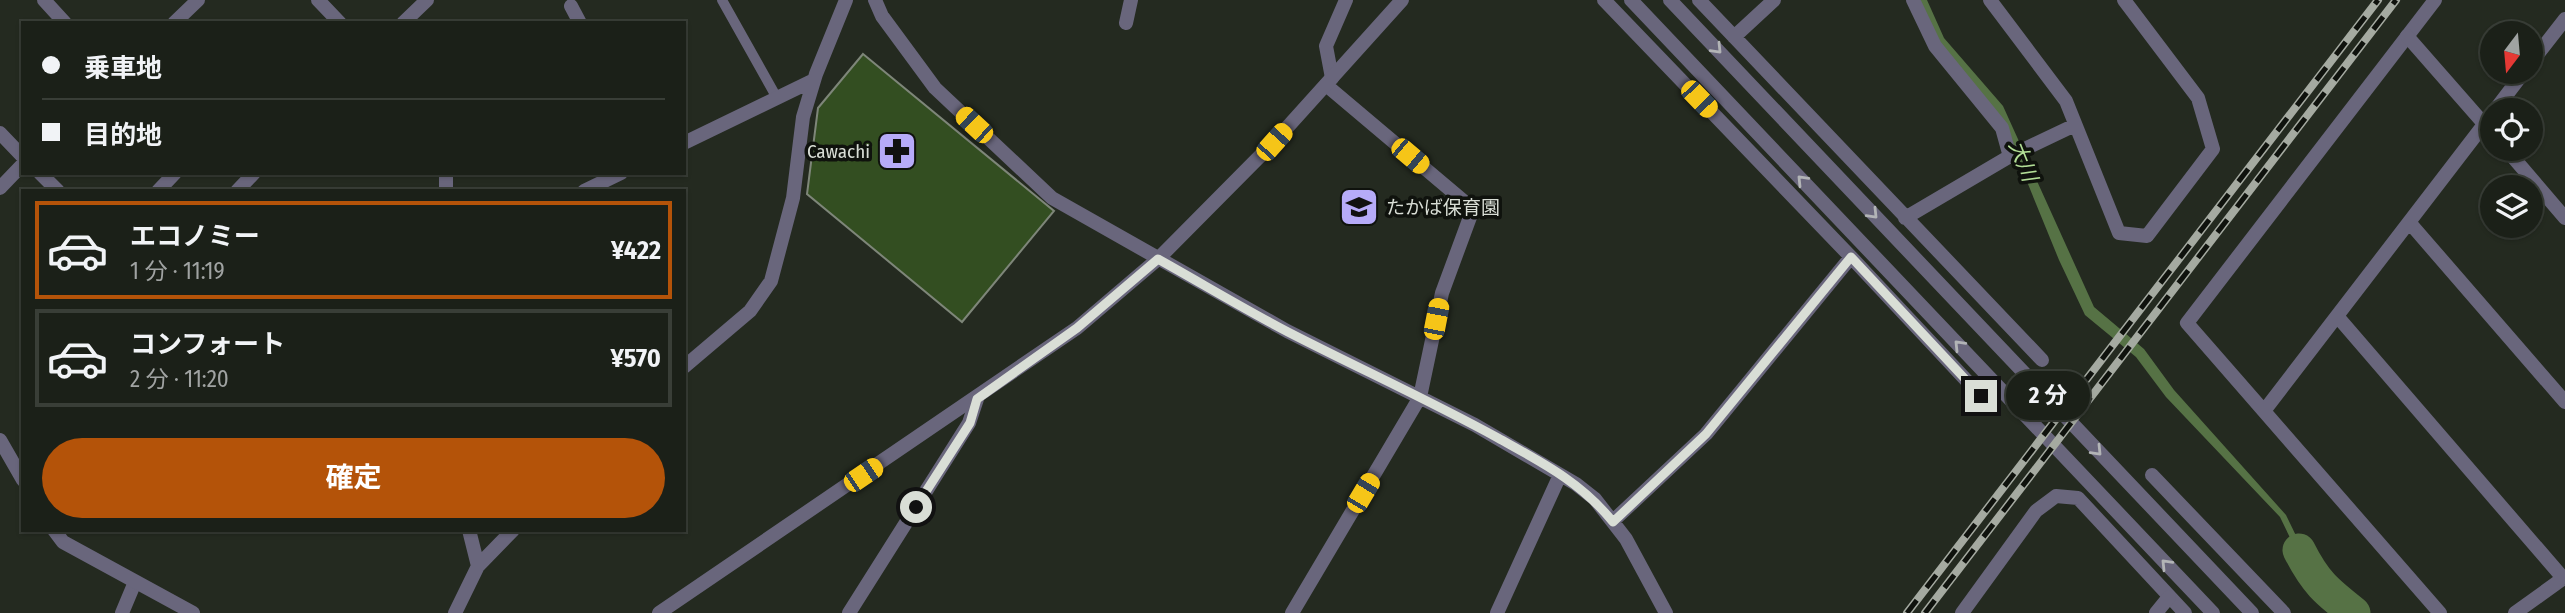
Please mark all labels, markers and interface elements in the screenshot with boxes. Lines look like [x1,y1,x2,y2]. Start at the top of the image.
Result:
north arrow [2480,21,2543,84]
map controls [2480,21,2543,238]
one-way arrow [1708,41,1721,54]
text: 乗車地 [84,53,162,84]
car [1677,77,1722,121]
button: locate [2480,98,2543,161]
car [952,103,997,147]
car [1253,119,1296,165]
text: 目的地 [84,120,162,151]
pharmacy icon: Cawachi [876,130,918,172]
car [1388,134,1433,178]
water label: 大川 [2003,137,2044,187]
place label: Cawachi [807,140,870,163]
button: layers [2480,175,2543,238]
one-way arrow [1798,176,1811,189]
school or university icon: たかば保育園 [1338,186,1380,228]
place label: たかば保育園 [1386,196,1500,219]
one-way arrow [1865,206,1878,219]
icon: car [46,219,109,282]
text: エコノミー [130,221,260,252]
text: ¥422 [611,235,661,266]
text: 1 分 · 11:19 [130,257,225,285]
car [1422,296,1451,342]
icon: car [46,327,109,390]
text: コンフォート [130,329,285,360]
one-way arrow [1954,340,1967,353]
text: ¥570 [611,343,661,374]
text: 2 分 · 11:20 [130,365,229,393]
callout: 2 分 [2006,372,2090,420]
route end [1965,380,1997,412]
text: 2 分 [2029,381,2067,409]
button: 確定 [42,438,665,518]
one-way arrow [2089,442,2102,455]
car [840,455,887,495]
car [1344,470,1383,516]
route start [900,491,932,523]
one-way arrow [2162,559,2175,572]

